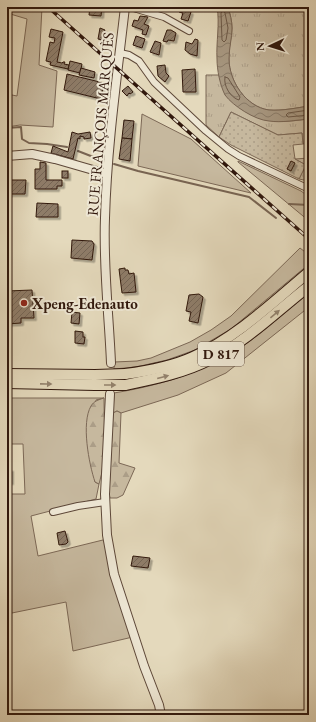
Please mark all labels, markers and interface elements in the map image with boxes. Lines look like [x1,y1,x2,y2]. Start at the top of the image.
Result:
north arrow [250,26,290,66]
street label: RUE FRANÇOIS MARQUÈS [83,31,117,217]
text: N [253,42,267,52]
place label: Xpeng-Edenauto [31,294,138,313]
marker: Xpeng-Edenauto [19,298,29,308]
one-way arrow [270,309,281,318]
road number: D 817 [198,342,244,366]
one-way arrow [157,374,169,380]
one-way arrow [40,380,52,387]
one-way arrow [104,382,117,388]

